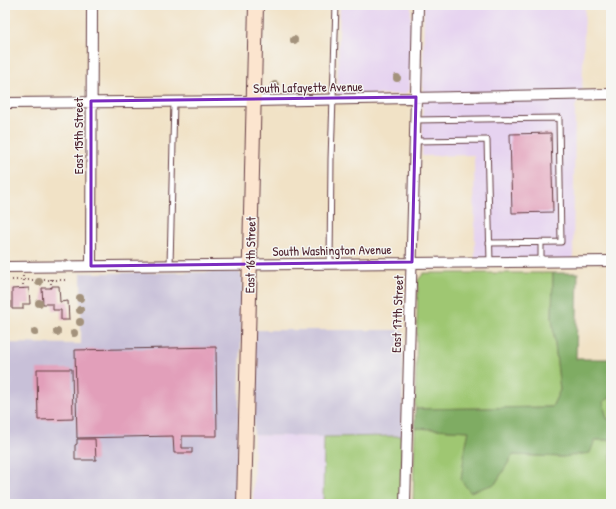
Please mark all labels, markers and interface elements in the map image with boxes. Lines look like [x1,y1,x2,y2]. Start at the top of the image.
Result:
street label: South Lafayette Avenue [253,77,363,97]
street label: East 15th Street [69,97,87,174]
street label: East 16th Street [240,216,260,293]
street label: South Washington Avenue [272,240,392,260]
street label: East 17th Street [387,274,407,353]

